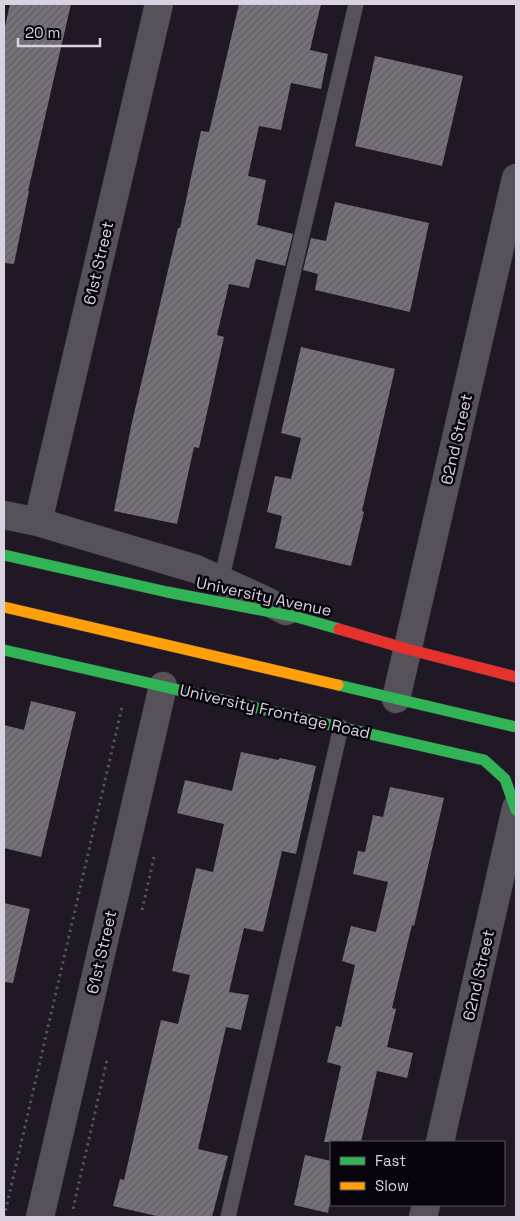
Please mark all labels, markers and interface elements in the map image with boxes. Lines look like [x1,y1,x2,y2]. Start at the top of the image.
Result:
scale bar [18,15,100,47]
text: 20 m [25,23,60,42]
street label: 61st Street [79,219,118,307]
street label: 62nd Street [436,392,477,487]
street label: University Avenue [194,572,334,621]
street label: University Frontage Road [178,679,372,744]
street label: 61st Street [82,908,121,996]
street label: 62nd Street [458,928,499,1023]
legend [330,1141,505,1206]
text: Fast [375,1151,406,1170]
text: Slow [375,1176,409,1195]

